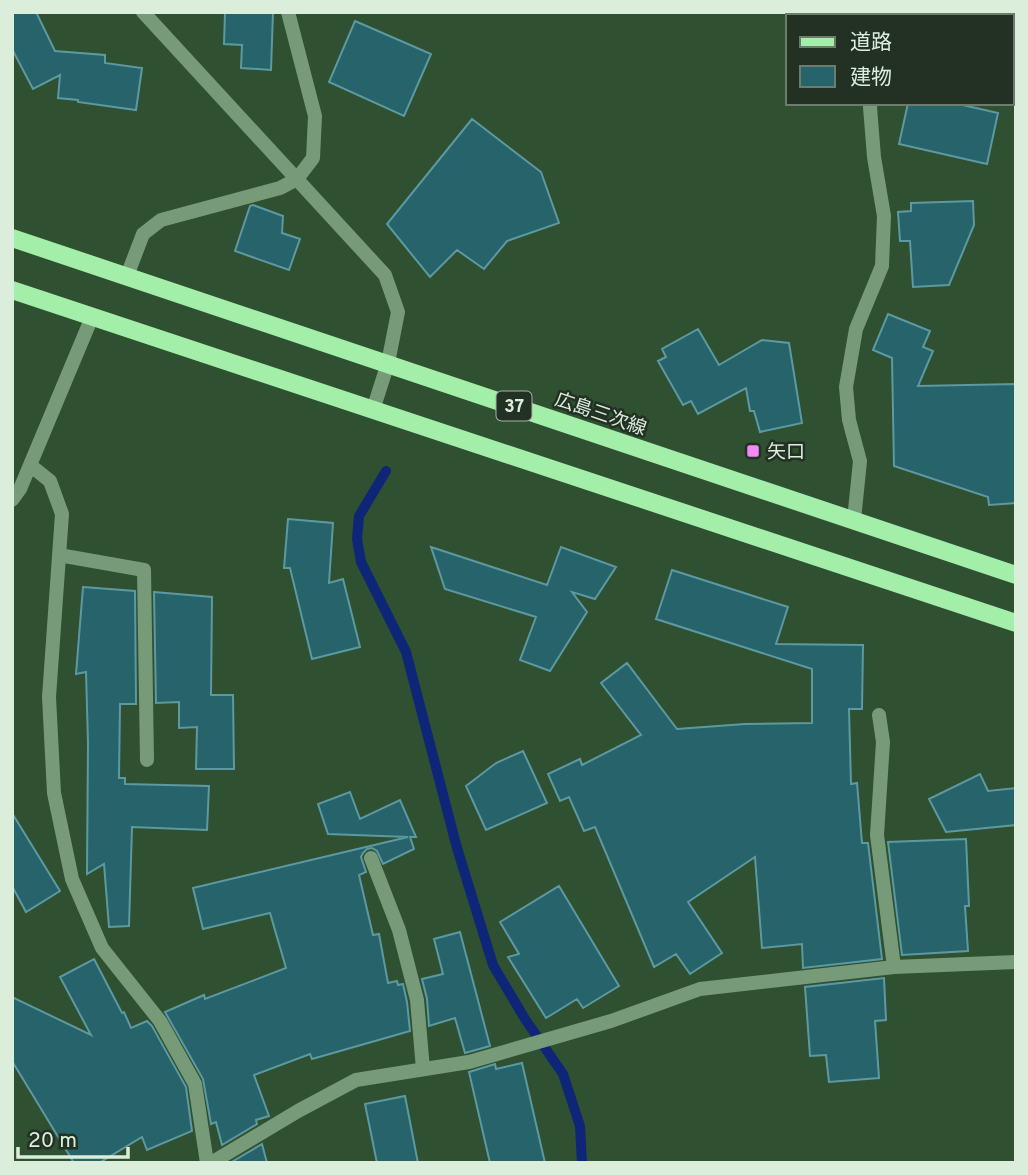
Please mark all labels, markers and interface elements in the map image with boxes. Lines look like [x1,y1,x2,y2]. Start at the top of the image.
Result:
legend [786,14,1014,105]
text: 道路 [850,30,892,57]
text: 建物 [850,65,892,92]
street label: 広島三次線 [552,388,649,442]
road number: 37 [496,392,532,420]
place label: 矢口 [767,441,805,465]
marker: 矢口 [745,443,761,459]
scale bar [18,1116,128,1160]
text: 20 m [28,1128,77,1155]

